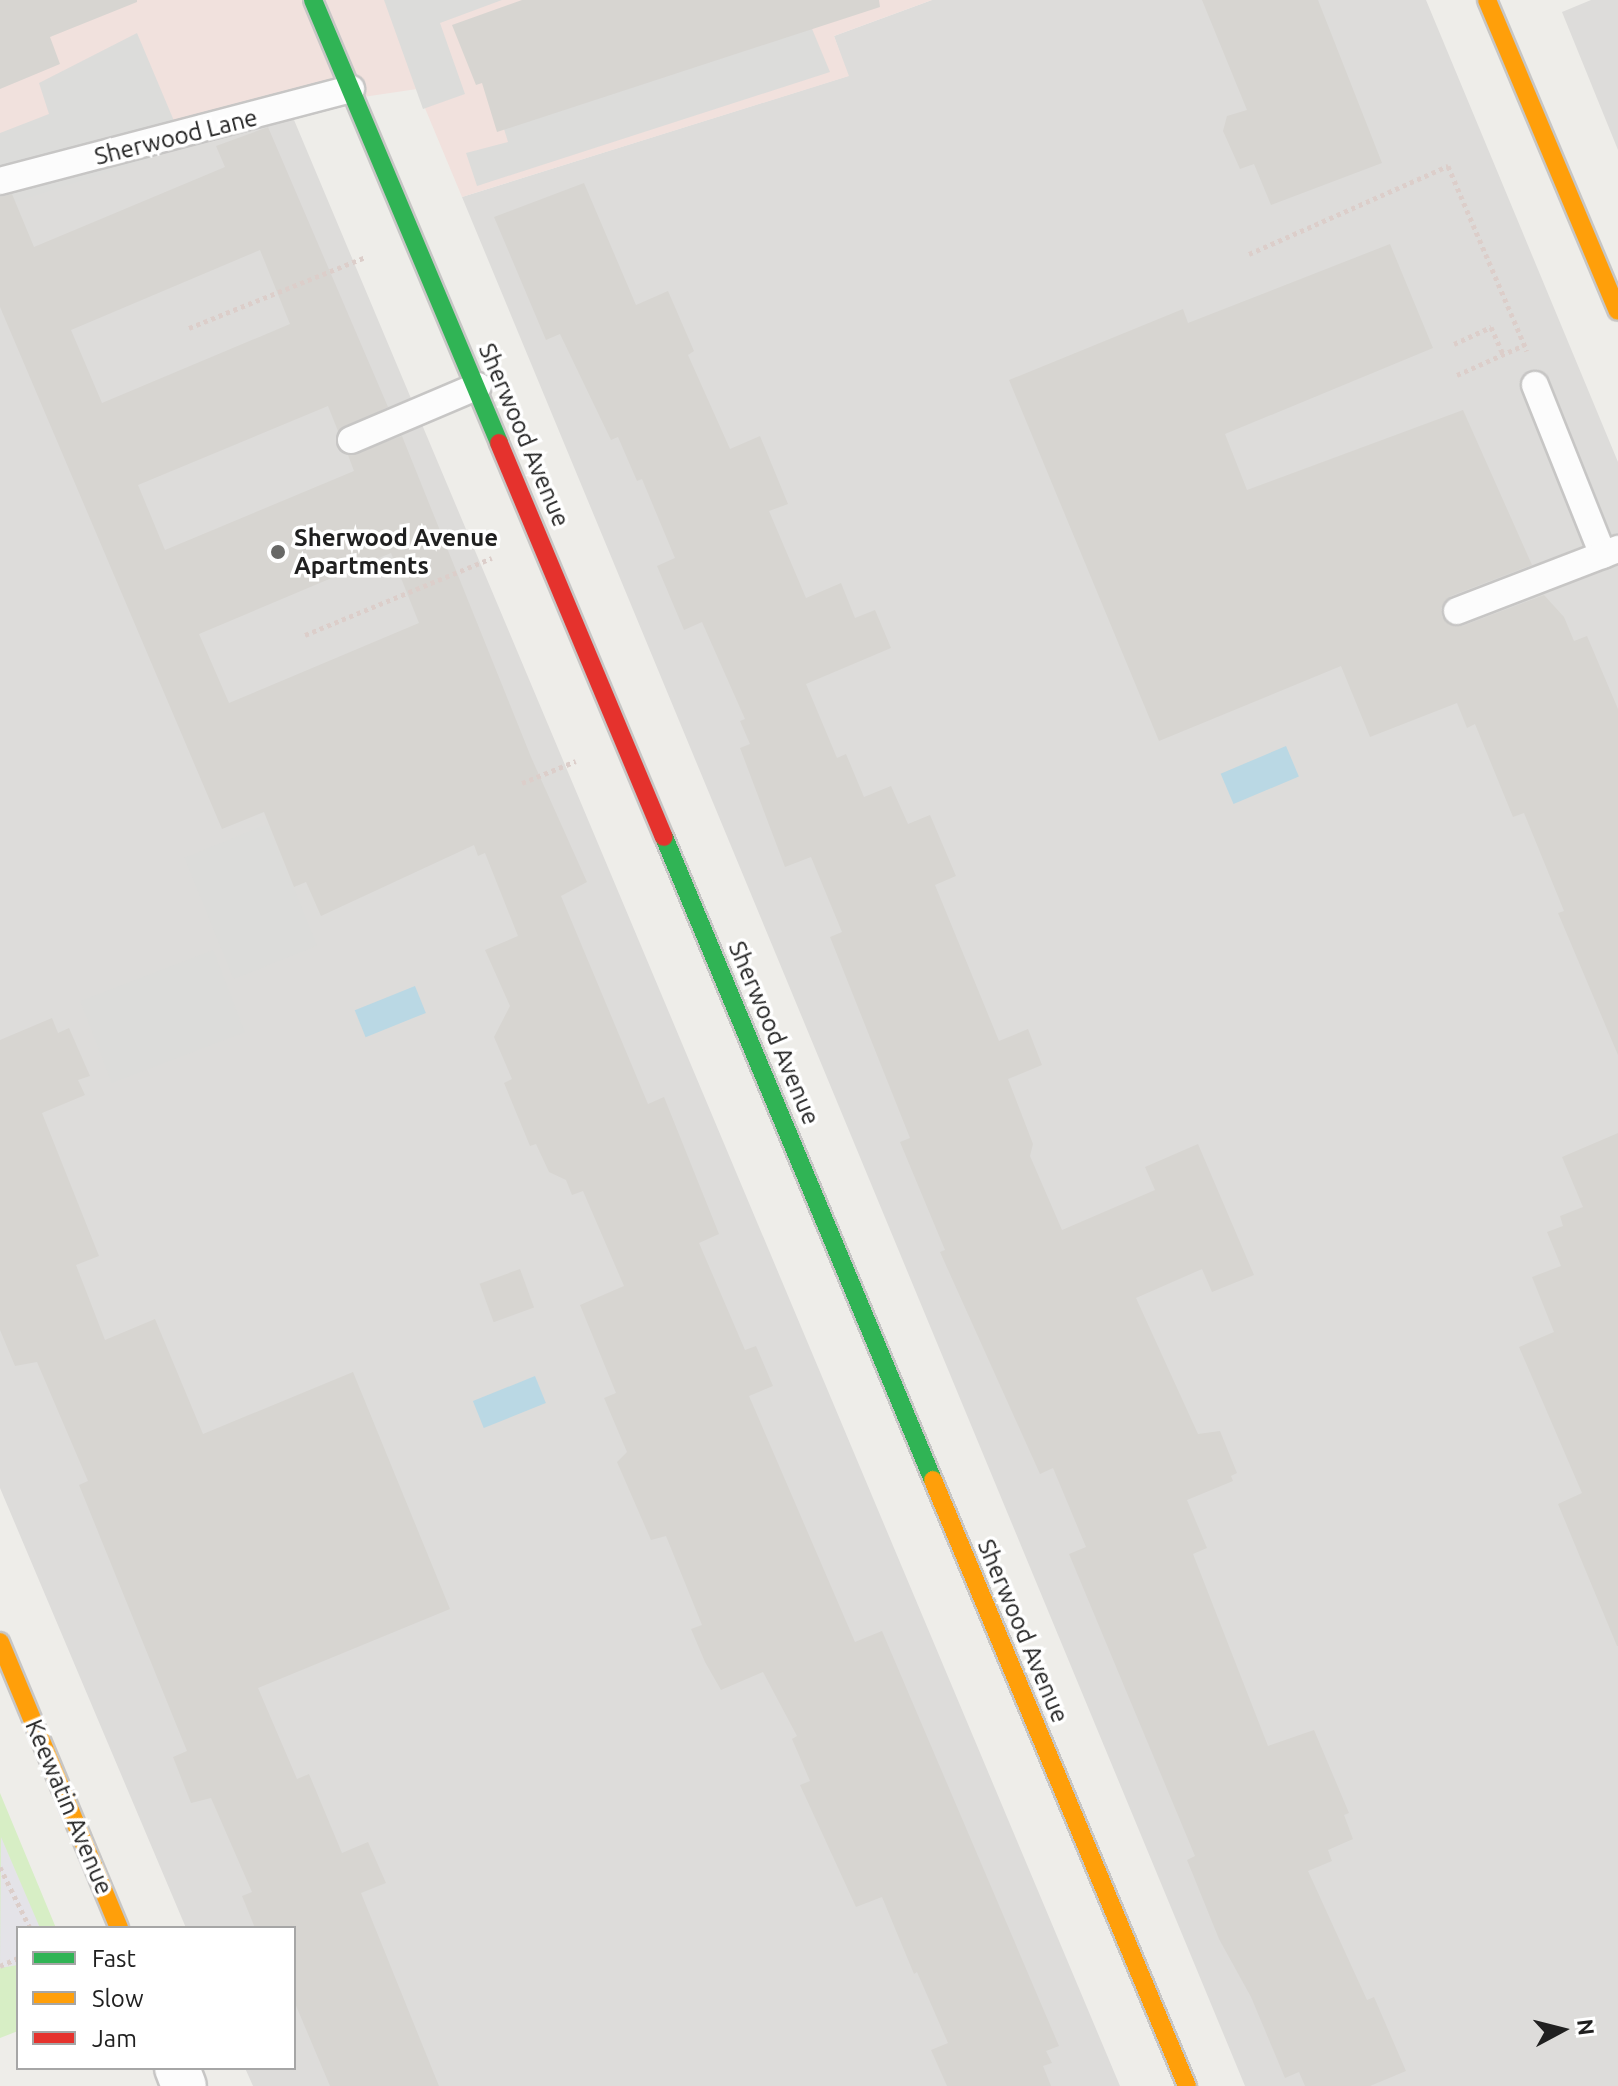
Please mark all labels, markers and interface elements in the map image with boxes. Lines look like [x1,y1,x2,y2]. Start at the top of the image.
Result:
street label: Sherwood Lane [92,103,260,171]
street label: Sherwood Avenue [472,339,576,531]
place label: Sherwood Avenue Apartments [294,524,498,580]
marker: Sherwood Avenue Apartments [269,543,287,561]
street label: Sherwood Avenue [722,937,826,1129]
street label: Sherwood Avenue [971,1535,1075,1727]
street label: Keewatin Avenue [19,1715,119,1899]
legend [16,1926,296,2070]
text: Fast [92,1945,136,1972]
text: Slow [92,1985,144,2012]
north arrow [1522,1990,1602,2070]
text: N [1573,2017,1600,2037]
text: Jam [92,2025,137,2052]

